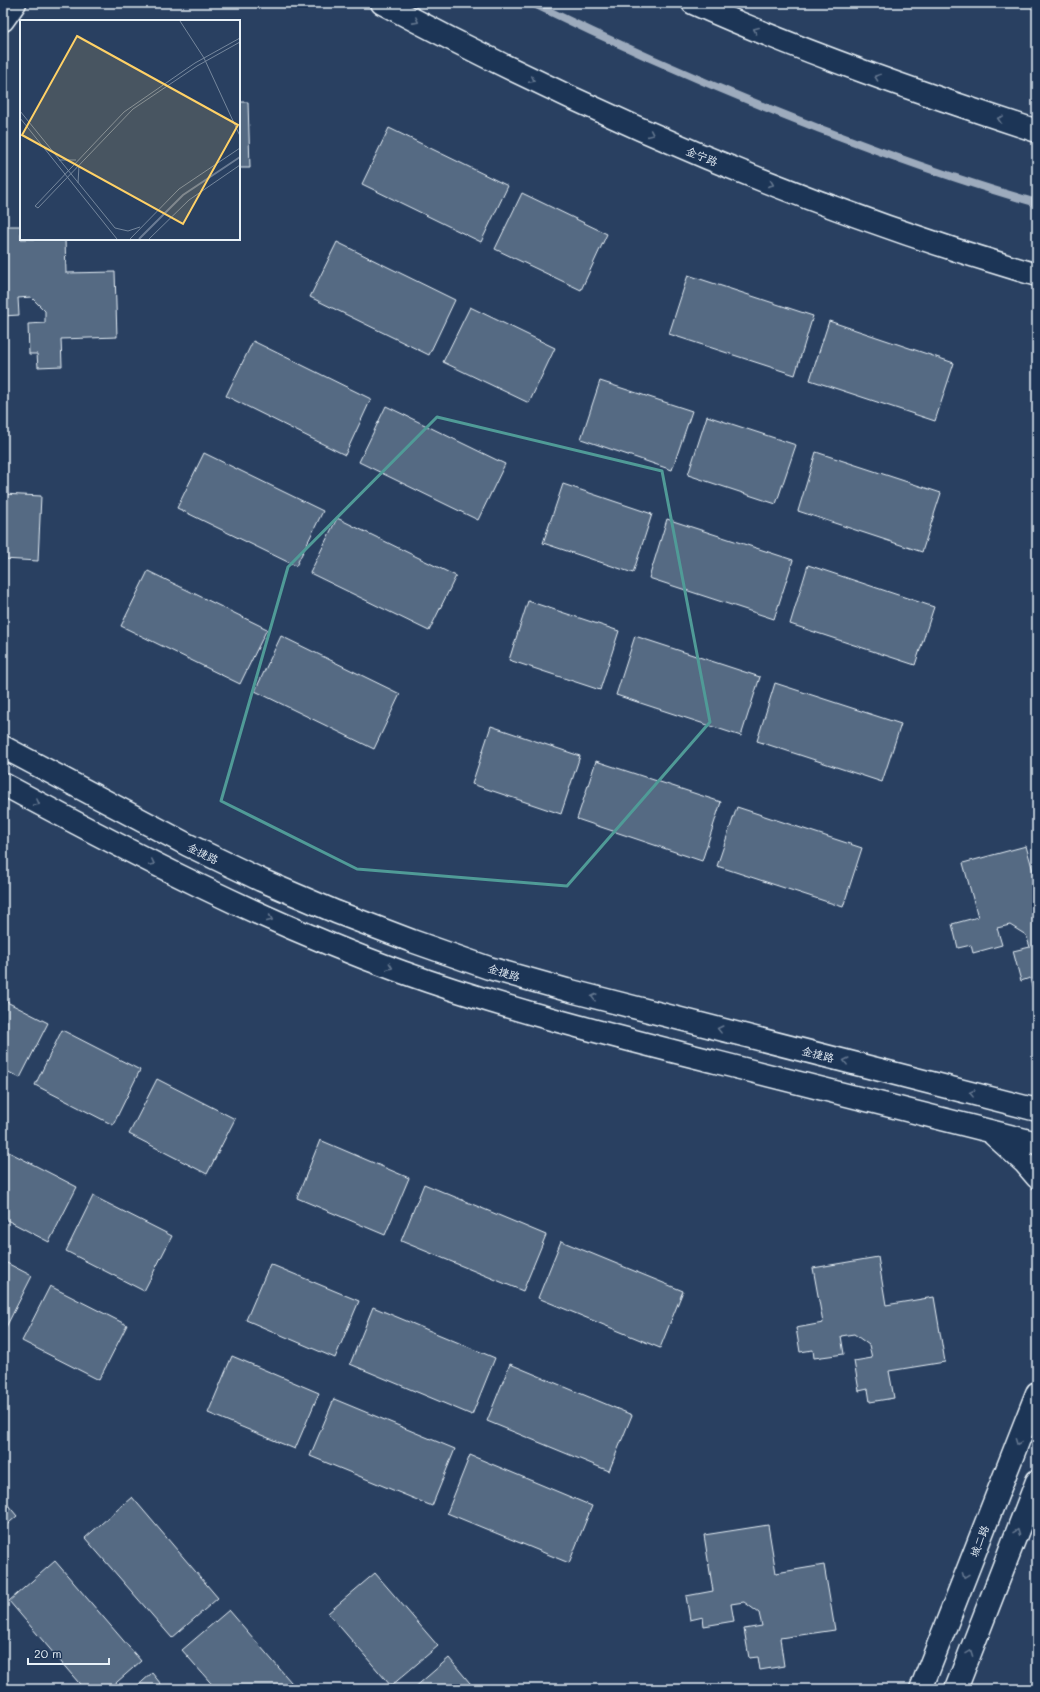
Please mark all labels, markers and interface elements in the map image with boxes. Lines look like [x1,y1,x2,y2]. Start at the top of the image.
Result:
one-way arrow [412,17,420,24]
inset map [20,20,240,240]
one-way arrow [752,26,759,34]
one-way arrow [874,73,881,81]
one-way arrow [528,75,536,83]
one-way arrow [997,115,1004,124]
one-way arrow [647,130,654,138]
street label: 金宁路 [684,143,720,169]
one-way arrow [766,179,774,187]
one-way arrow [33,798,40,805]
street label: 金捷路 [185,839,221,867]
one-way arrow [148,859,155,866]
one-way arrow [265,914,273,922]
street label: 金捷路 [486,960,522,984]
one-way arrow [387,963,394,971]
one-way arrow [591,994,597,1002]
one-way arrow [717,1026,723,1034]
street label: 金捷路 [800,1043,836,1065]
one-way arrow [843,1058,849,1066]
one-way arrow [969,1089,976,1098]
one-way arrow [1014,1439,1022,1446]
street label: 城二路 [966,1523,992,1559]
one-way arrow [1013,1528,1021,1535]
one-way arrow [962,1573,970,1580]
scale bar [28,1640,109,1666]
text: 20 m [34,1645,62,1661]
one-way arrow [965,1649,973,1656]

